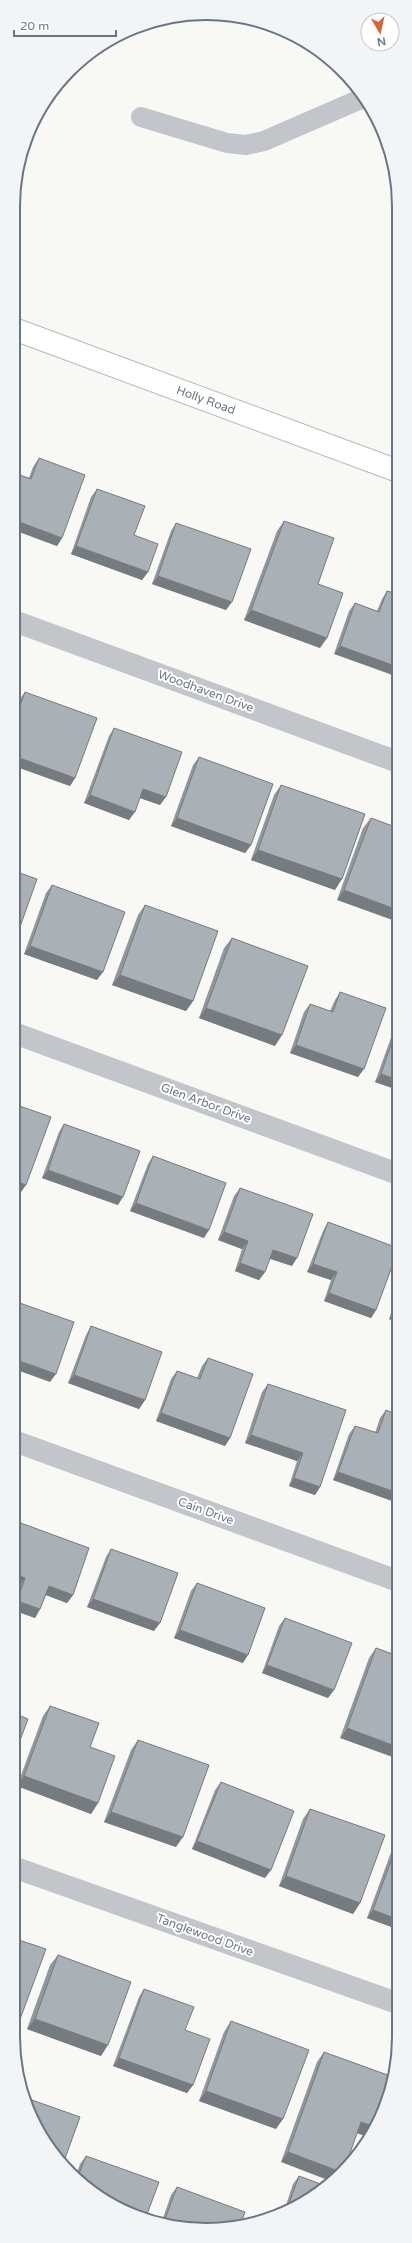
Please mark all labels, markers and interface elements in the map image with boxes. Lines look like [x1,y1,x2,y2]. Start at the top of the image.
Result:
scale bar [14,12,116,38]
north arrow [360,12,400,52]
text: 20 m [20,19,49,33]
text: N [376,34,387,48]
street label: Holly Road [175,383,237,417]
street label: Woodhaven Drive [156,667,256,715]
street label: Glen Arbor Drive [159,1080,253,1126]
street label: Cain Drive [176,1494,236,1528]
street label: Tanglewood Drive [155,1911,255,1959]

